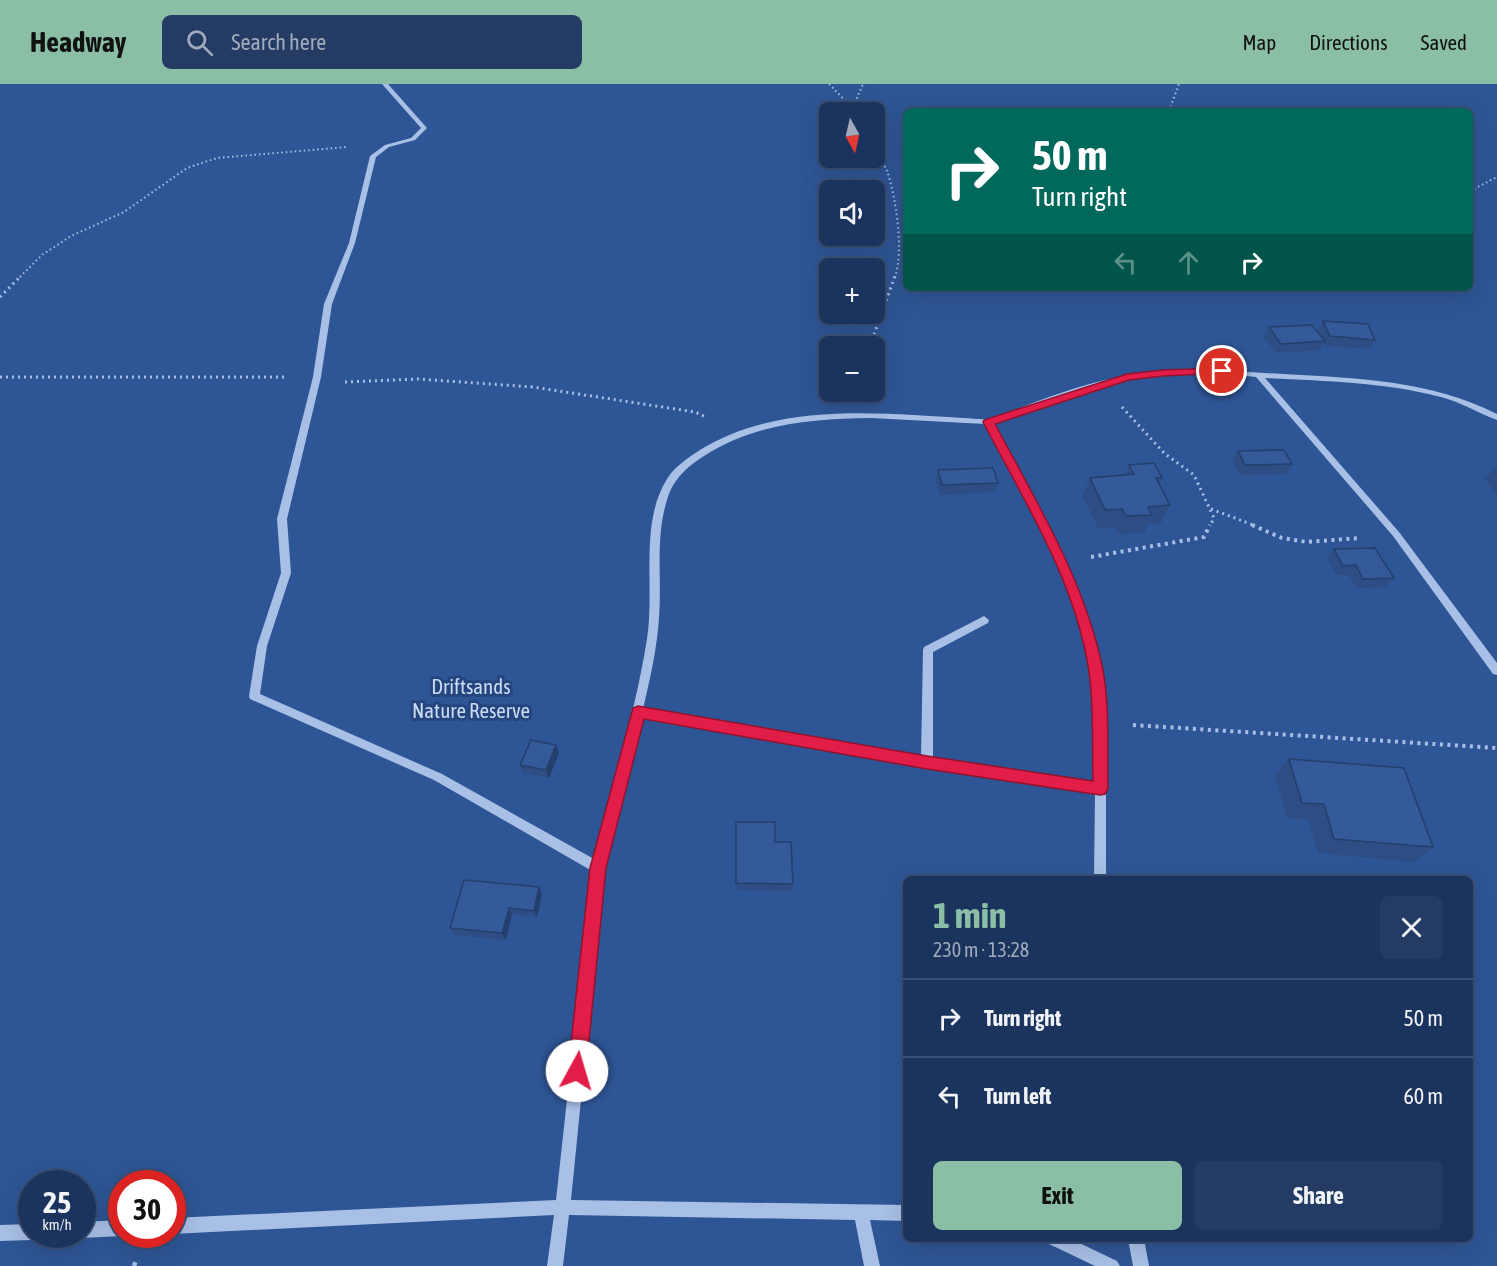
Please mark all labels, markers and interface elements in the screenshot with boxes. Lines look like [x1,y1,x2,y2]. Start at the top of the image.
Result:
search box [162,15,582,69]
text: Headway [30,26,126,58]
icon: search [183,26,216,59]
text: Search here [231,29,326,55]
text: Map [1242,30,1276,54]
text: Directions [1309,30,1388,54]
text: Saved [1421,30,1467,54]
north arrow [819,102,885,168]
map controls [819,102,885,402]
text: 50 m [1032,131,1107,179]
icon: right [933,132,1011,210]
button: sound [819,180,885,246]
text: Turn right [1032,181,1127,212]
icon: left [1109,246,1142,279]
icon: ahead [1172,246,1205,279]
icon: right [1235,246,1268,279]
button: + [819,258,885,324]
button: − [819,336,885,402]
pin [1196,345,1247,396]
icon: arrive [1205,354,1238,387]
park label: Driftsands Nature Reserve [412,674,530,722]
text: 1 min [933,894,1007,936]
button: close [1380,896,1443,959]
text: 230 m · 13:28 [933,938,1029,961]
icon: right [933,1002,966,1035]
text: Turn right [984,1005,1061,1031]
text: 50 m [1403,1005,1443,1031]
position arrow [545,1039,609,1103]
icon: left [933,1080,966,1113]
text: Turn left [984,1083,1051,1109]
text: 60 m [1403,1083,1443,1109]
button: Exit [933,1161,1182,1230]
button: Share [1194,1161,1443,1230]
speed limit sign: 30 [108,1170,186,1248]
text: 25 [43,1185,71,1219]
text: km/h [42,1216,72,1233]

